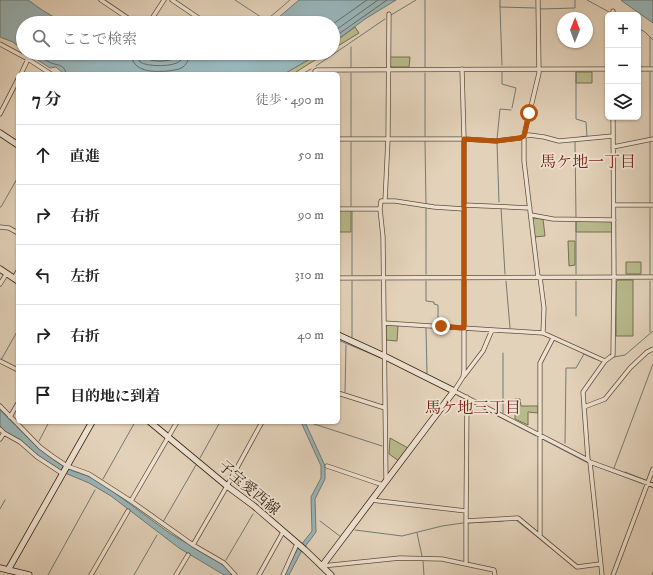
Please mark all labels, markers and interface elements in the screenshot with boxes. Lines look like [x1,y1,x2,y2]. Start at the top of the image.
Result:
north arrow [557,12,593,48]
map controls [605,12,641,120]
button: + [605,12,641,48]
search box [16,16,340,60]
icon: search [30,27,52,49]
text: ここで検索 [62,30,137,49]
button: − [605,48,641,84]
button: layers [605,84,641,120]
text: 7 分 [32,89,62,111]
text: 徒歩 · 490 m [256,92,324,108]
route start [520,104,538,122]
icon: ahead [32,144,54,166]
text: 直進 [70,147,100,166]
text: 50 m [298,147,324,163]
district label: 馬ケ地一丁目 [540,152,636,172]
icon: right [32,204,54,226]
text: 右折 [70,207,100,226]
text: 90 m [298,207,324,223]
icon: left [32,264,54,286]
text: 左折 [70,267,100,286]
text: 310 m [295,267,324,283]
route end [432,317,450,335]
icon: right [32,324,54,346]
text: 右折 [70,327,100,346]
text: 40 m [297,327,324,343]
icon: arrive [32,384,54,406]
text: 目的地に到着 [70,387,160,406]
district label: 馬ケ地三丁目 [425,398,521,418]
street label: 子宝愛西線 [214,457,284,519]

